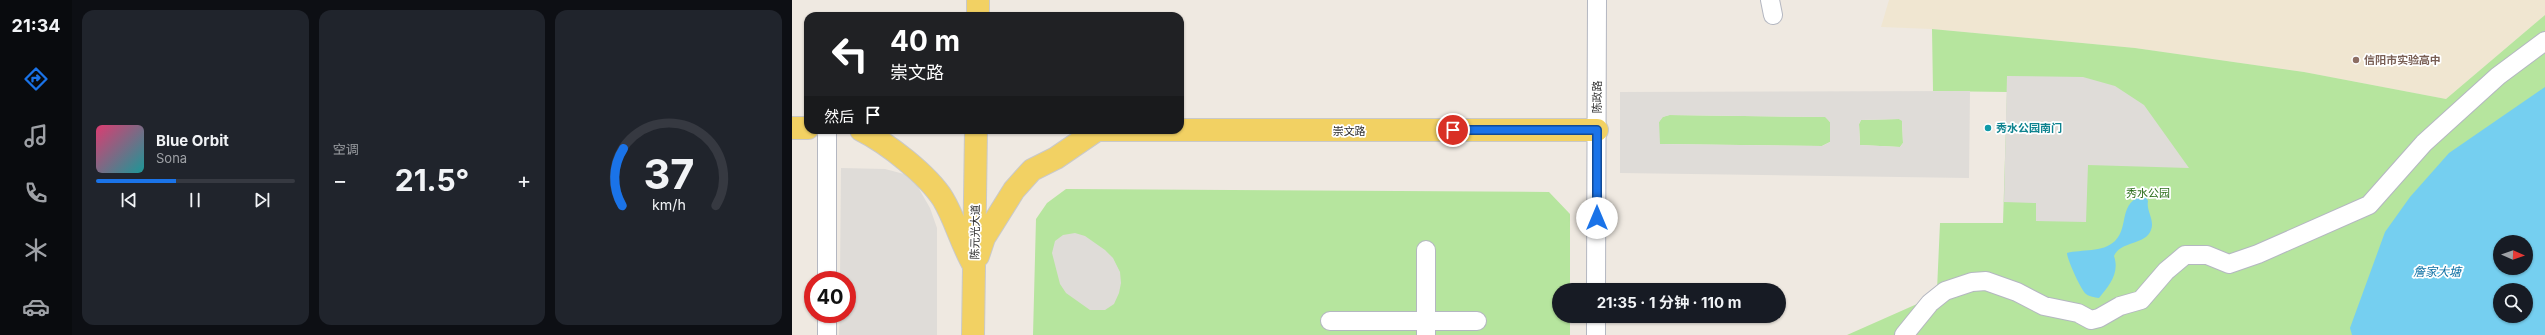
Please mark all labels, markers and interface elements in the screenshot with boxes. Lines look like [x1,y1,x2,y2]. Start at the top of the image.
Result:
text: 21:34 [12,15,60,36]
text: 40 m [890,24,960,58]
icon: left [824,28,876,80]
place label: 信阳市实验高中 [2364,53,2441,67]
marker: 信阳市实验高中 [2351,55,2361,65]
text: 崇文路 [890,62,944,83]
icon: directions [22,65,50,93]
street label: 陈政路 [1590,81,1604,114]
icon: arrive [862,104,884,126]
text: 然后 [824,107,854,126]
pin [1436,113,1470,147]
icon: arrive [1442,119,1464,141]
place label: 秀水公园南门 [1996,121,2062,135]
icon: music [22,122,50,150]
marker: 秀水公园南门 [1983,123,1993,133]
street label: 崇文路 [1333,124,1366,138]
text: Blue Orbit [156,131,229,150]
text: 空调 [333,141,359,157]
text: 37 [643,148,694,198]
text: Sona [156,150,187,166]
text: 21.5° [395,162,469,198]
text: − [333,167,347,193]
text: + [517,167,531,193]
icon: phone [22,179,50,207]
park label: 秀水公园 [2126,186,2170,200]
icon: previous [118,189,140,211]
icon: pause [184,189,206,211]
icon: next [251,189,273,211]
text: km/h [652,195,686,212]
position arrow [1576,197,1618,239]
street label: 陈元光大道 [968,204,982,260]
north arrow [2493,235,2533,275]
map controls [2493,235,2533,323]
icon: climate [22,236,50,264]
water label: 詹家大塘 [2413,264,2463,279]
speed limit sign: 40 [804,271,856,323]
button: search [2493,283,2533,323]
icon: car [22,293,50,321]
text: 21:35 · 1 分钟 · 110 m [1597,293,1741,312]

